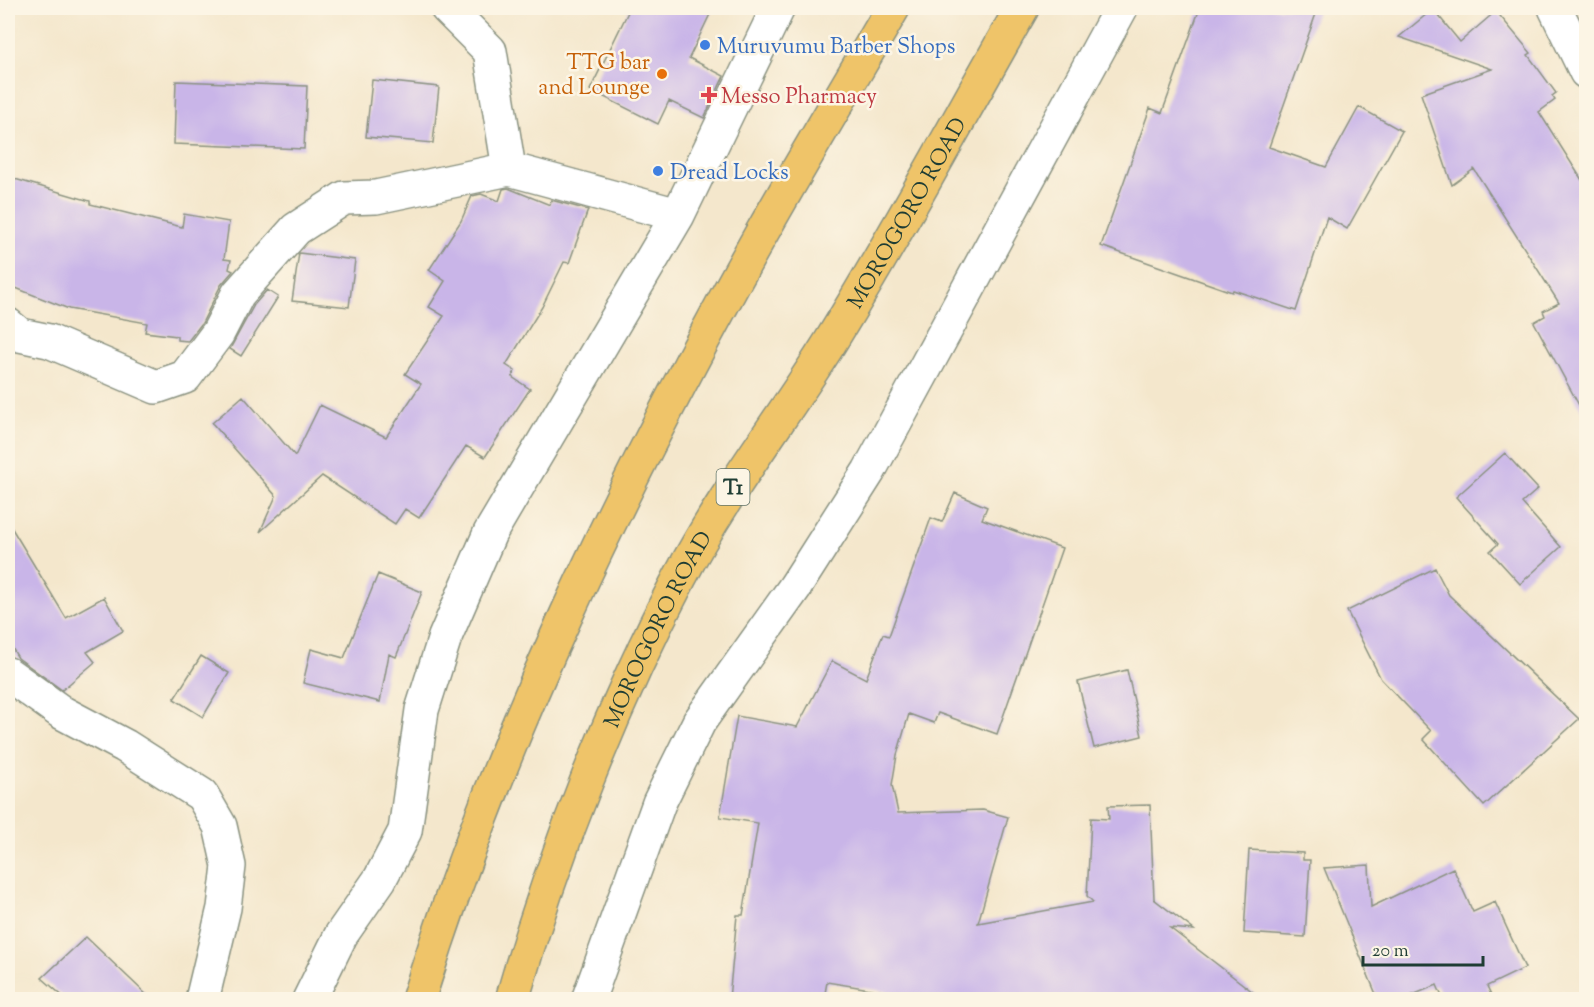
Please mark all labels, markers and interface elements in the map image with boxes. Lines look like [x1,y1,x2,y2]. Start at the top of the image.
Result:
place label: Muruvumu Barber Shops [717,32,955,64]
marker: Muruvumu Barber Shops [698,38,712,52]
place label: TTG bar and Lounge [538,48,650,105]
marker: TTG bar and Lounge [655,67,669,81]
place label: Messo Pharmacy [721,82,877,114]
marker: Messo Pharmacy [702,88,716,102]
street label: MOROGORO ROAD [841,112,976,316]
place label: Dread Locks [670,158,789,190]
marker: Dread Locks [651,164,665,178]
road number: T1 [716,469,750,505]
street label: MOROGORO ROAD [597,526,721,734]
scale bar [1363,929,1483,967]
text: 20 m [1372,939,1409,965]

